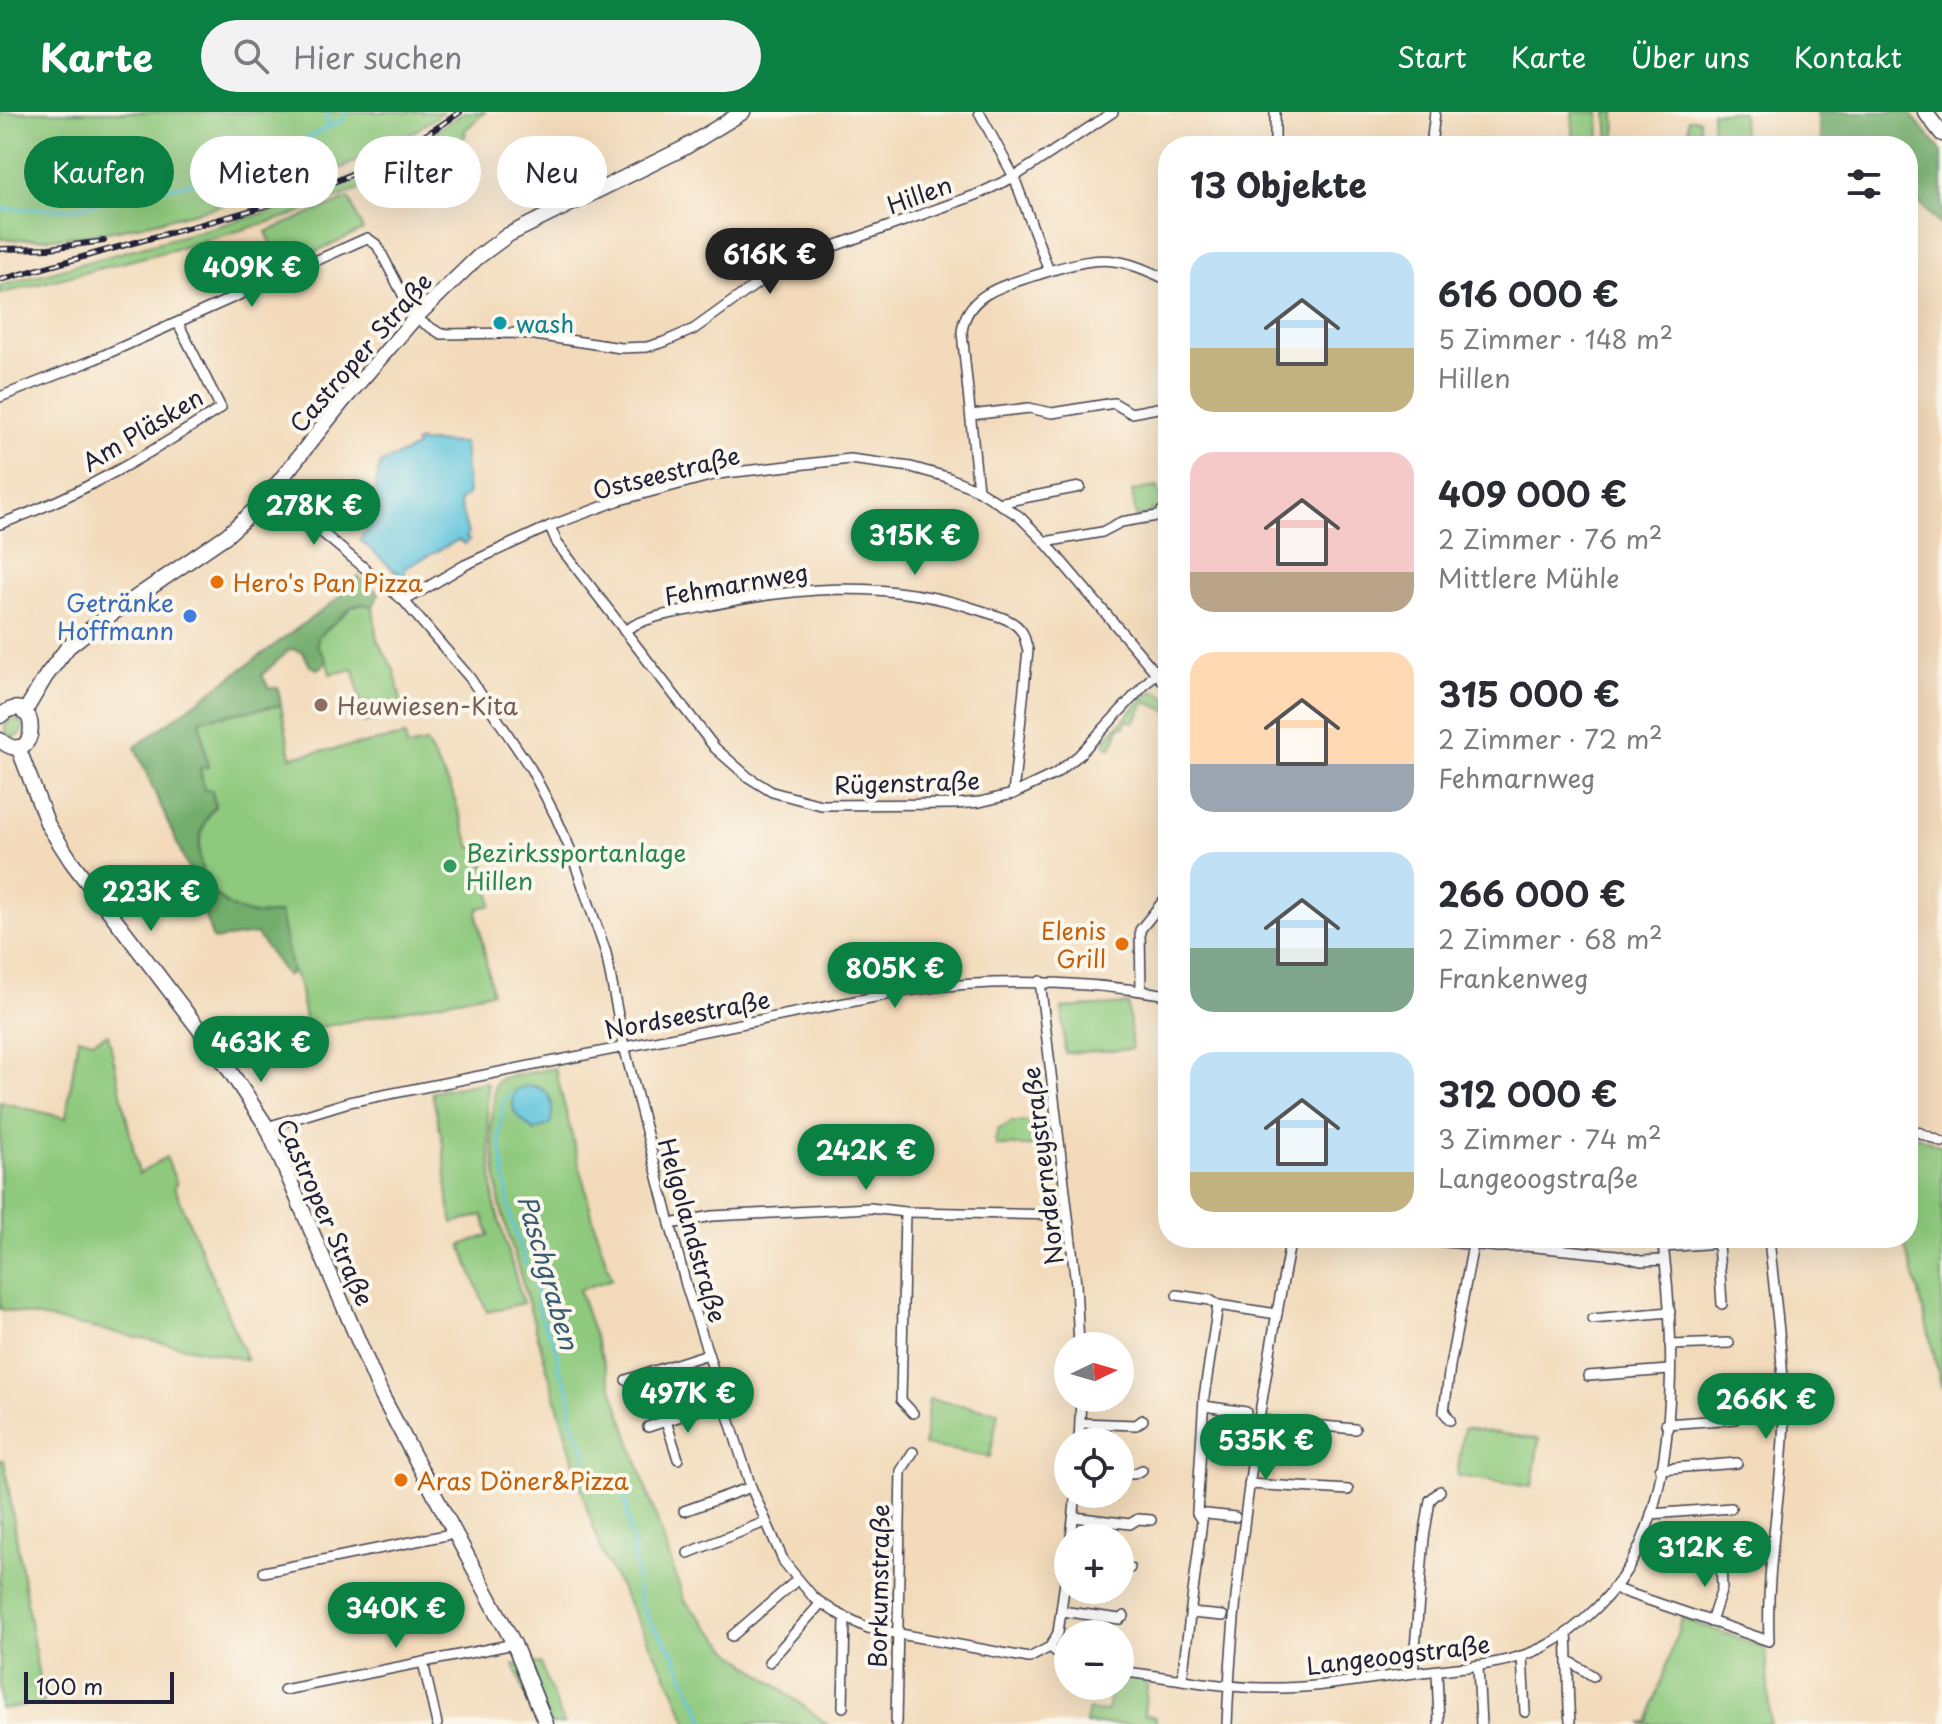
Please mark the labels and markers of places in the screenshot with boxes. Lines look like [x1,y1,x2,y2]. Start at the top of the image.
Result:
pin: 616K € [705,228,835,296]
pin: 409K € [187,241,317,309]
place label: wash [516,305,574,341]
marker: wash [491,314,509,332]
pin: 278K € [249,479,379,547]
pin: 315K € [850,509,980,577]
place label: Hero's Pan Pizza [233,564,423,600]
marker: Hero's Pan Pizza [208,573,226,591]
place label: Getränke Hoffmann [57,584,174,648]
marker: Getränke Hoffmann [181,607,199,625]
place label: Heuwiesen-Kita [337,687,518,723]
marker: Heuwiesen-Kita [312,696,330,714]
place label: Bezirkssportanlage Hillen [466,834,686,898]
marker: Bezirkssportanlage Hillen [441,857,459,875]
pin: 223K € [86,865,216,933]
place label: Elenis Grill [1041,912,1106,976]
marker: Elenis Grill [1113,935,1131,953]
pin: 805K € [830,942,960,1010]
pin: 463K € [196,1016,326,1084]
pin: 242K € [801,1124,931,1192]
pin: 497K € [623,1367,753,1435]
pin: 266K € [1701,1373,1831,1441]
pin: 535K € [1201,1414,1331,1482]
place label: Aras Döner&Pizza [417,1462,629,1498]
marker: Aras Döner&Pizza [392,1471,410,1489]
pin: 312K € [1640,1521,1770,1589]
pin: 340K € [331,1582,461,1650]

